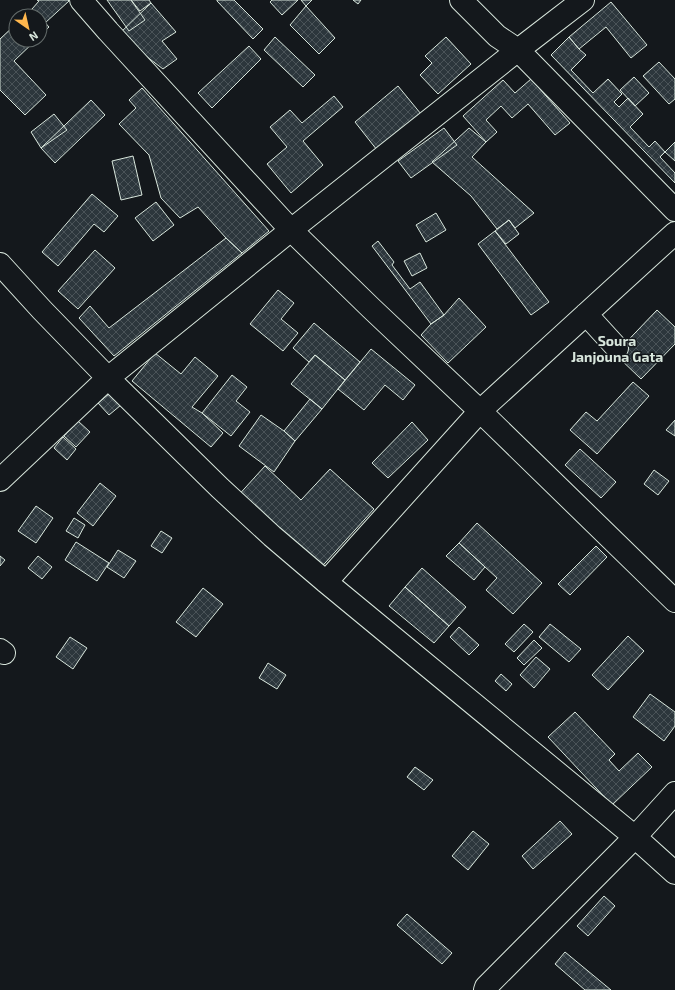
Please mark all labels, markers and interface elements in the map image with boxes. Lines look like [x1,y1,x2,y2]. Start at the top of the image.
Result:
north arrow [8,8,48,48]
text: N [27,29,41,44]
district label: Soura Janjouna Gata [571,332,663,365]

